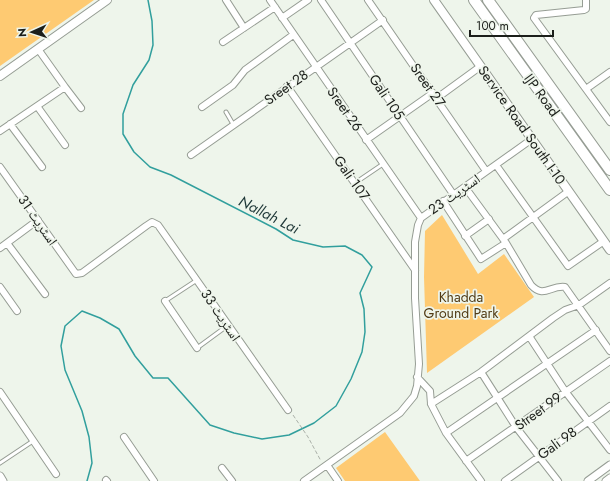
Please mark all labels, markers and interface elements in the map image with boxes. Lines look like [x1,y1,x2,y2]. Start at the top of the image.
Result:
north arrow [12,12,52,52]
scale bar [470,12,553,38]
text: 100 m [476,17,509,35]
text: N [14,28,30,37]
street label: Sreet 27 [406,59,451,112]
street label: Service Road South I-10 [473,61,571,189]
street label: Sreet 28 [260,65,312,109]
street label: IJP Road [520,69,564,121]
street label: Gali 105 [364,70,410,124]
street label: Sreet 26 [322,83,368,135]
street label: Gali 107 [329,151,375,205]
street label: اسٹریٹ 23 [424,169,484,219]
water label: Nallah Lai [235,190,303,240]
street label: اسٹریٹ 31 [13,191,63,249]
street label: اسٹریٹ 33 [196,285,246,345]
park label: Khadda Ground Park [424,287,499,323]
street label: Street 99 [510,387,566,435]
street label: Gali 98 [533,422,581,464]

